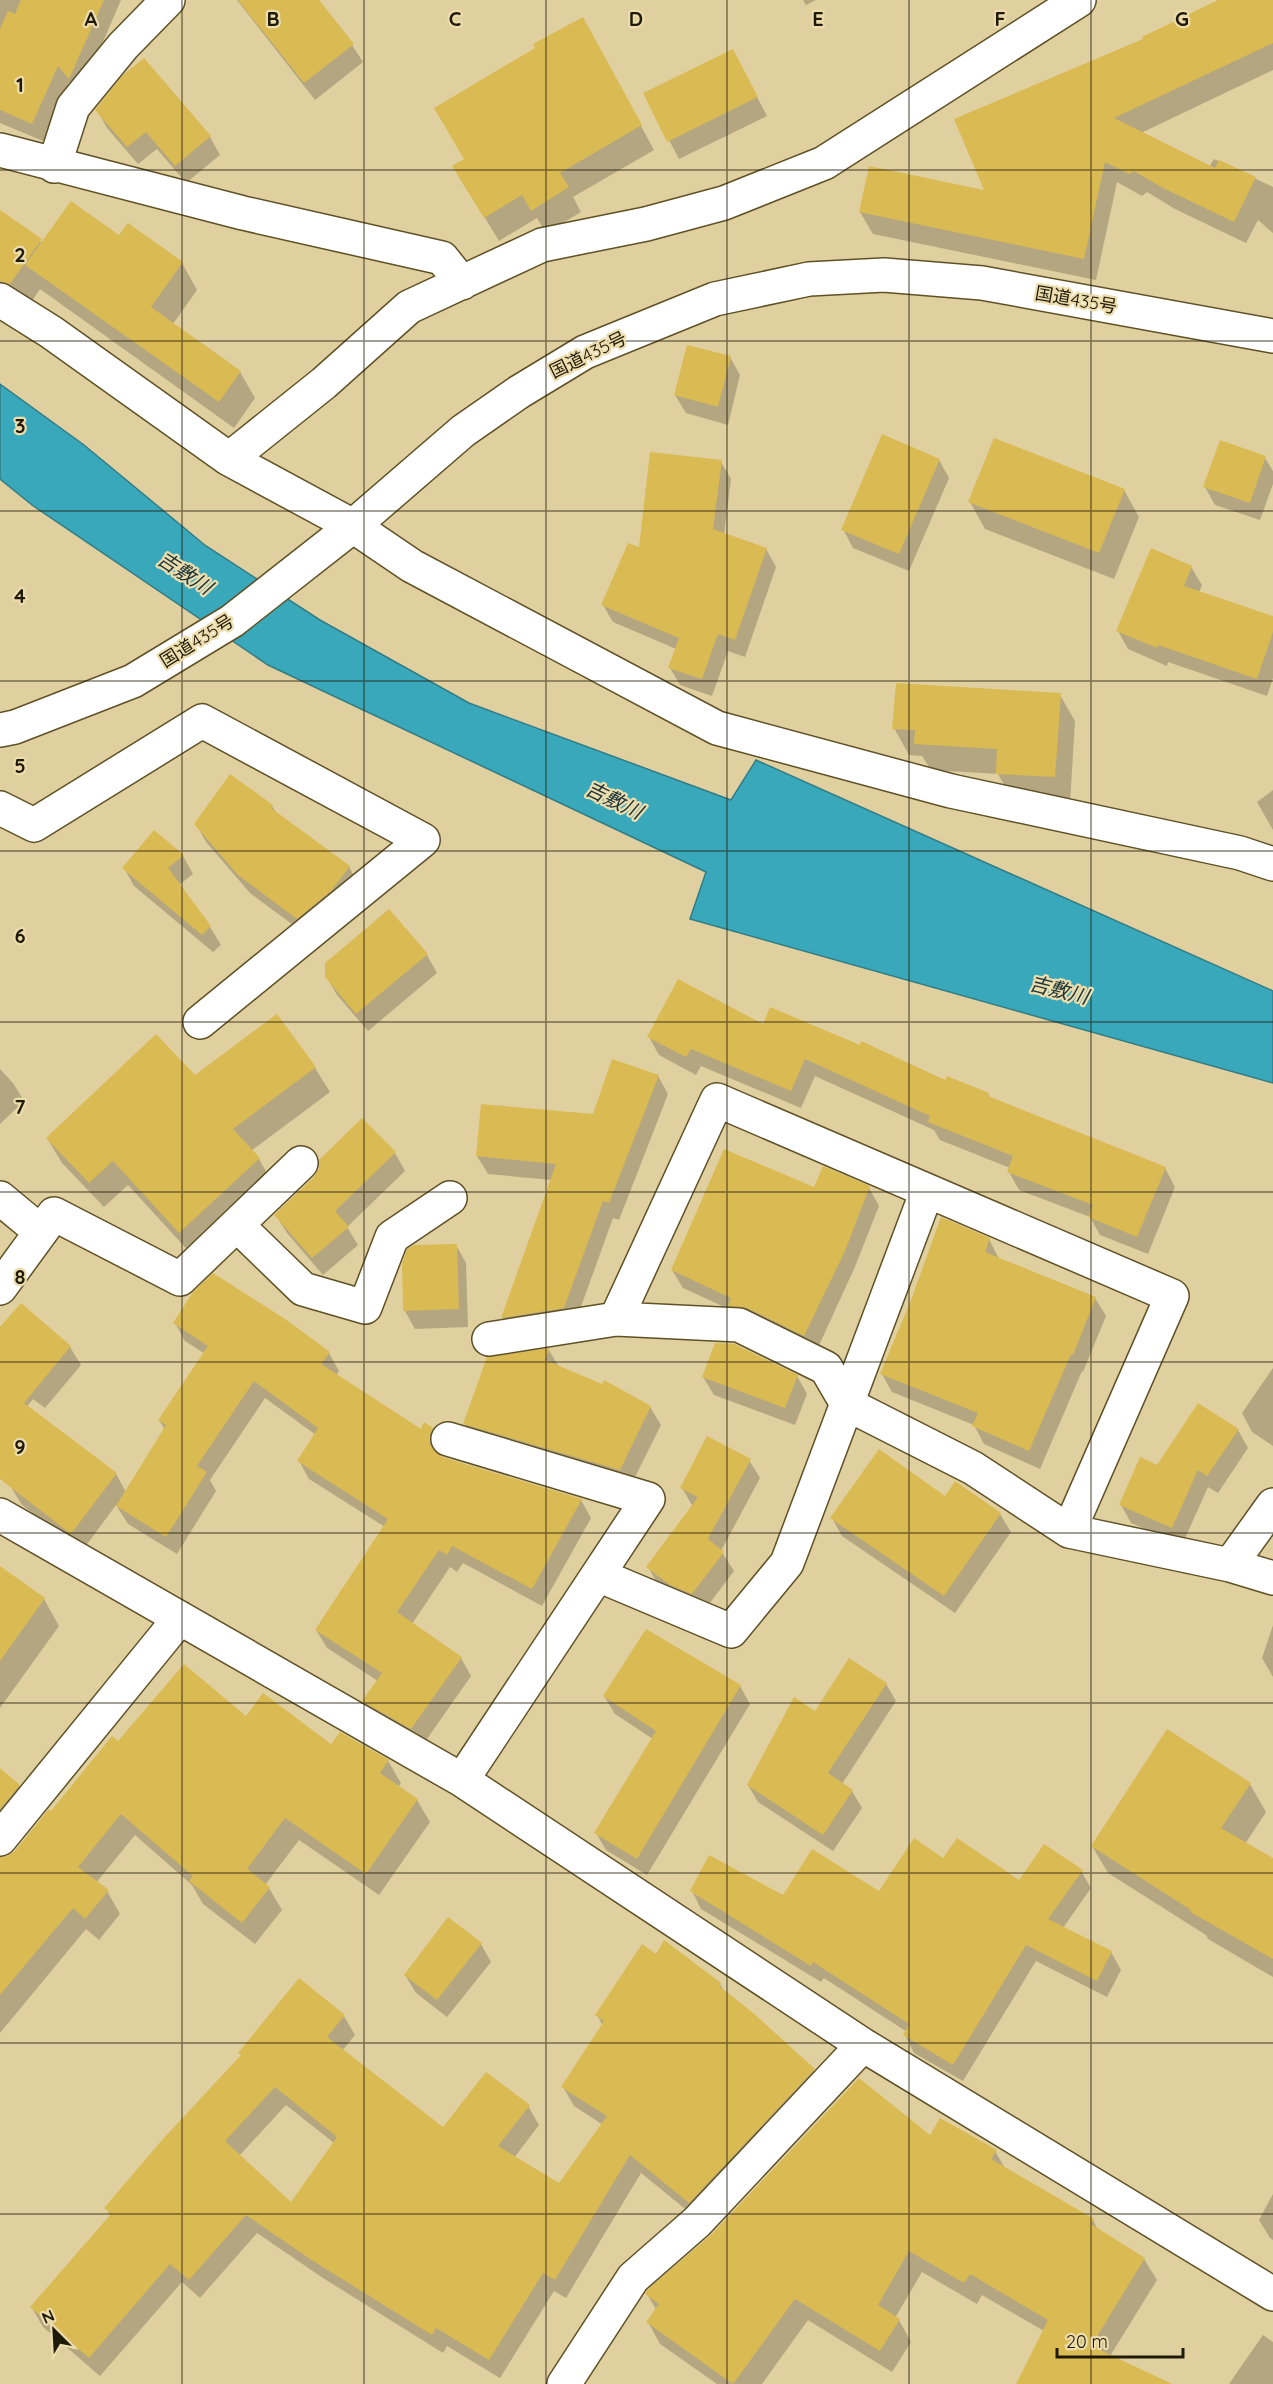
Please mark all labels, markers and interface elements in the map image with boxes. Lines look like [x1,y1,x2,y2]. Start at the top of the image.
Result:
text: A [85,6,98,31]
text: B [266,6,280,31]
text: C [449,6,462,31]
text: D [629,6,643,31]
text: E [812,6,824,31]
text: F [994,6,1006,31]
text: G [1175,6,1189,31]
text: 1 [16,72,24,97]
text: 2 [14,242,26,267]
street label: 国道435号 [1033,281,1119,318]
street label: 国道435号 [546,326,630,383]
text: 3 [15,413,25,438]
water label: 吉敷川 [153,546,219,600]
text: 4 [14,583,26,608]
street label: 国道435号 [156,609,238,672]
text: 5 [14,753,26,778]
water label: 吉敷川 [582,775,648,825]
text: 6 [14,923,26,948]
water label: 吉敷川 [1027,970,1093,1009]
text: 7 [15,1094,26,1119]
text: 8 [15,1264,26,1289]
text: 9 [14,1434,26,1459]
north arrow [24,2300,84,2360]
text: N [38,2305,57,2328]
scale bar [1057,2321,1183,2359]
text: 20 m [1066,2330,1108,2353]

